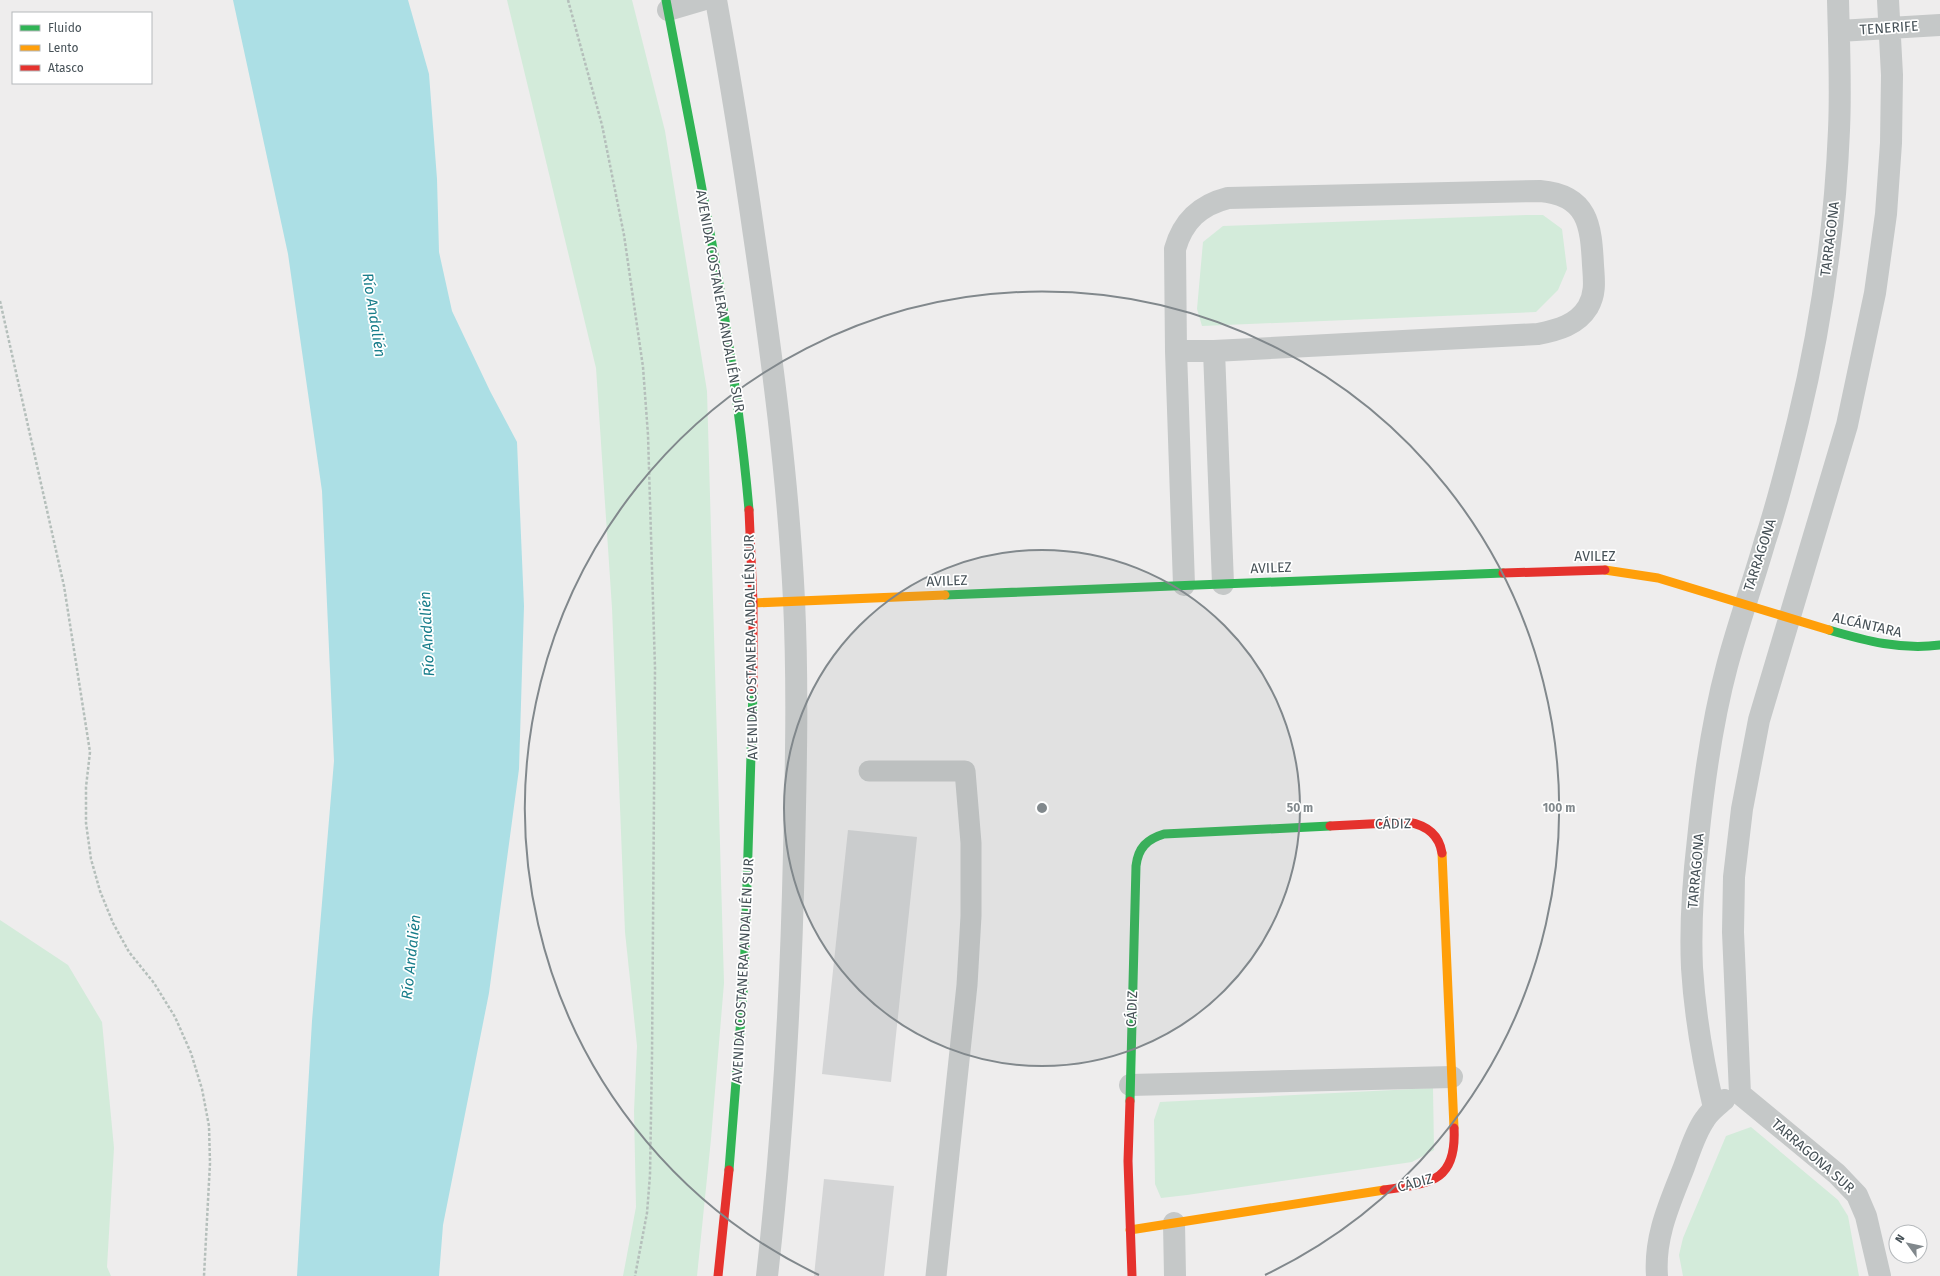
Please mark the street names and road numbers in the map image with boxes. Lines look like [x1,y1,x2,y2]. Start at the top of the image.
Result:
street label: TENERIFE [1859,17,1919,39]
street label: AVENIDA COSTANERA ANDALIÉN SUR [692,188,749,414]
street label: TARRAGONA [1817,200,1843,278]
street label: TARRAGONA [1740,516,1780,594]
street label: AVENIDA COSTANERA ANDALIÉN SUR [740,534,761,760]
street label: AVILEZ [1574,548,1616,565]
street label: AVILEZ [1250,559,1292,577]
street label: AVILEZ [926,572,968,590]
street label: ALCÁNTARA [1831,608,1904,641]
street label: CÁDIZ [1375,814,1411,833]
street label: TARRAGONA [1684,833,1708,909]
street label: AVENIDA COSTANERA ANDALIÉN SUR [728,857,757,1084]
street label: CÁDIZ [1122,991,1141,1027]
street label: TARRAGONA SUR [1768,1115,1858,1197]
street label: CÁDIZ [1395,1169,1435,1196]

